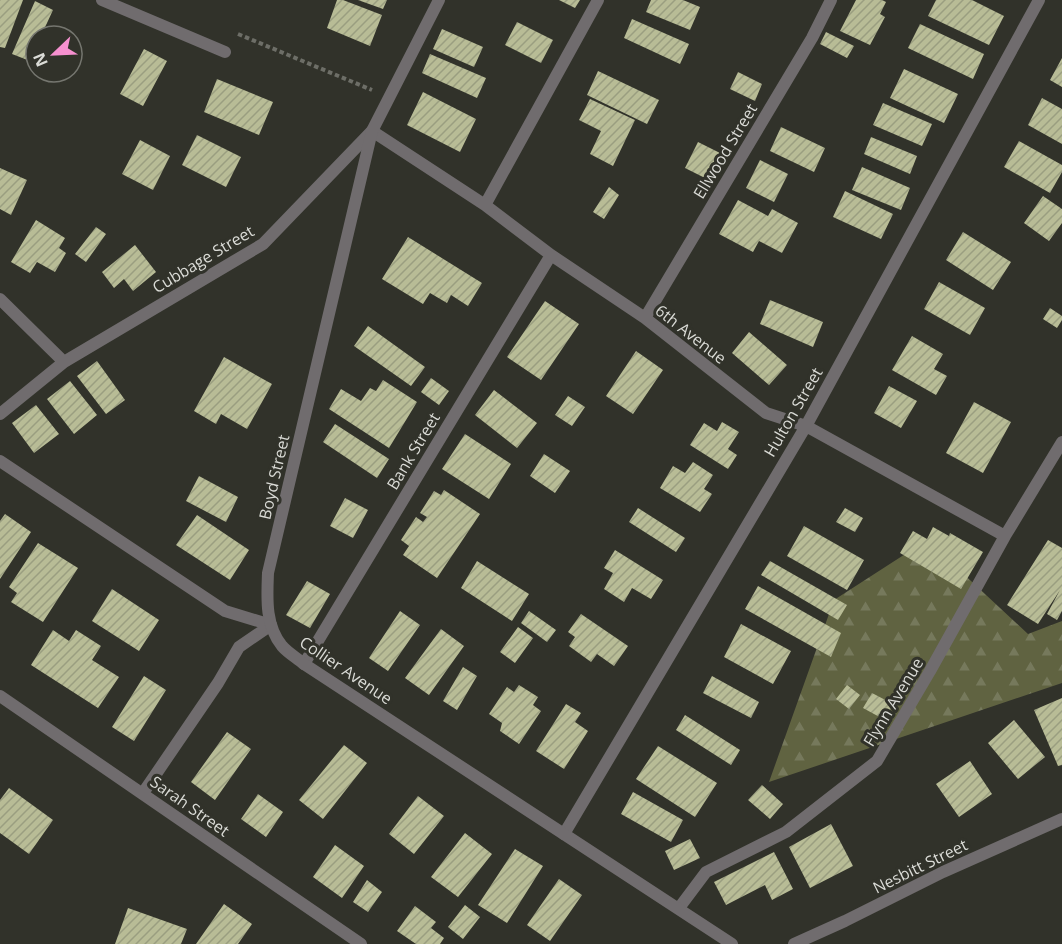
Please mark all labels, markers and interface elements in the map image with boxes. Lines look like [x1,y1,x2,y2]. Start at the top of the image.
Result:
north arrow [24,24,84,84]
text: N [28,50,53,70]
street label: Ellwood Street [688,99,762,203]
street label: Cubbage Street [148,220,258,298]
street label: 6th Avenue [651,299,731,369]
street label: Hulton Street [759,363,828,461]
street label: Bank Street [381,408,445,494]
street label: Boyd Street [254,432,295,522]
street label: Collier Avenue [295,631,397,709]
street label: Flynn Avenue [858,654,928,750]
street label: Sarah Street [146,771,234,841]
street label: Nesbitt Street [869,833,971,898]

